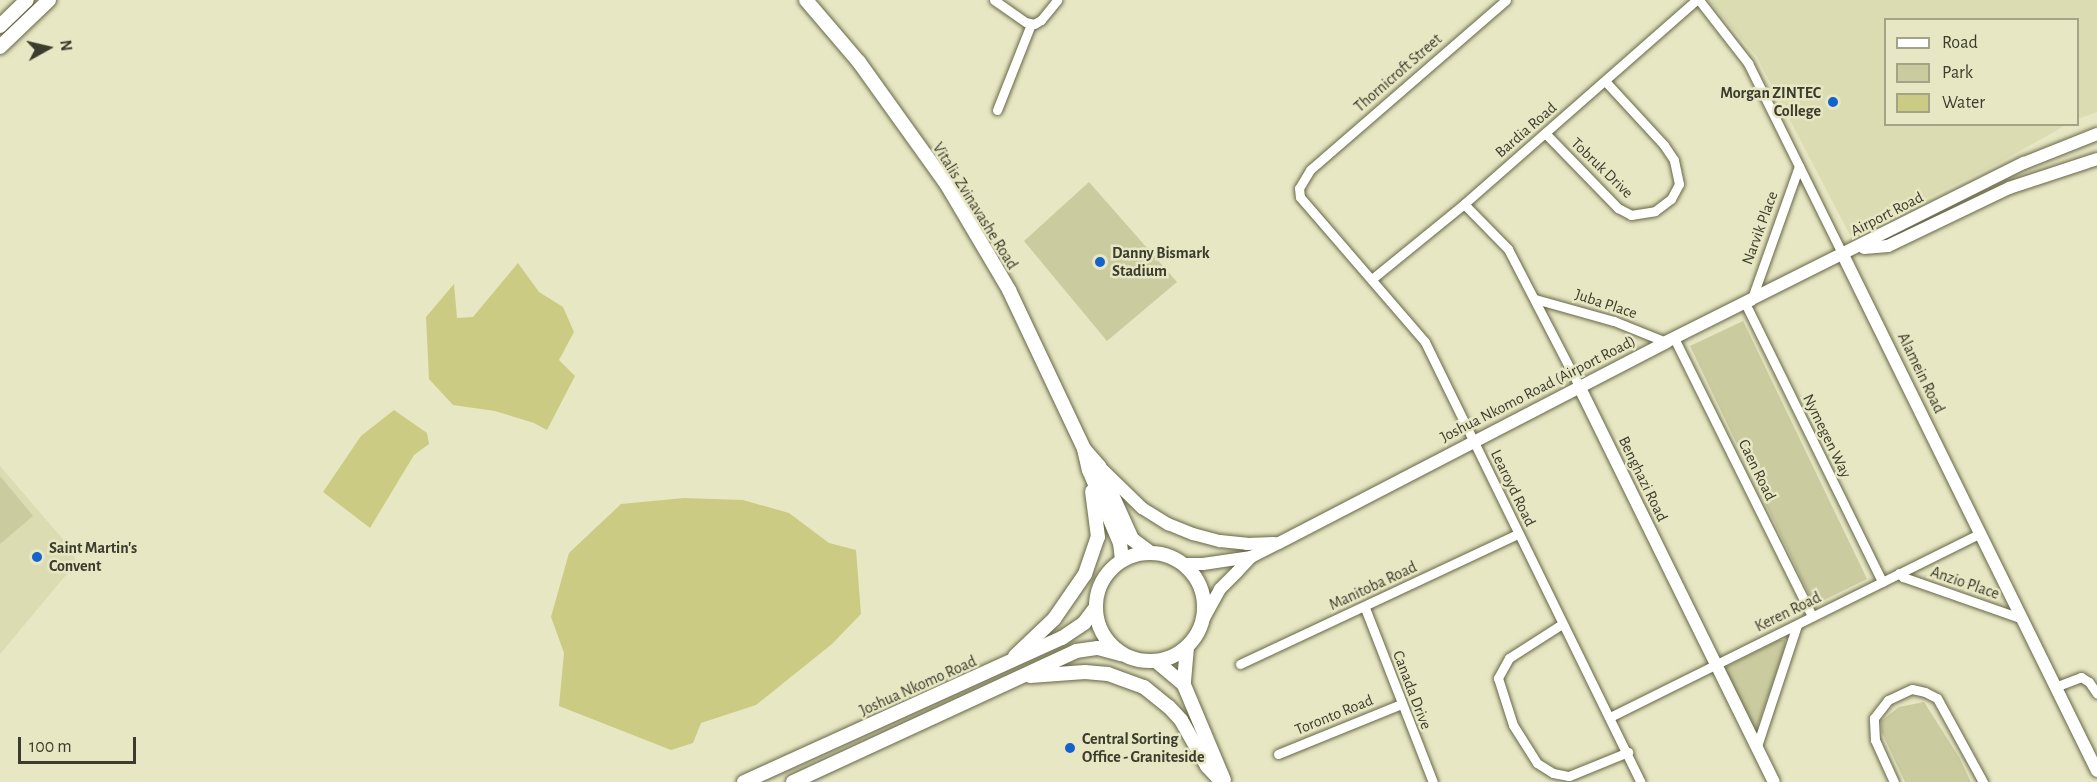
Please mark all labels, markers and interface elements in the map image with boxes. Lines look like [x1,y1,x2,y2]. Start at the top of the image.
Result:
north arrow [18,18,78,78]
legend [1884,18,2079,126]
street label: Thornicroft Street [1350,30,1446,116]
text: Road [1942,34,1978,52]
text: N [57,39,75,52]
text: Park [1942,64,1973,82]
place label: Morgan ZINTEC College [1720,83,1821,121]
text: Water [1942,94,1985,112]
marker: Morgan ZINTEC College [1826,95,1840,109]
street label: Bardia Road [1491,98,1561,162]
street label: Tobruk Drive [1567,134,1637,202]
street label: Vitalis Zvinavashe Road [928,139,1022,273]
street label: Airport Road [1848,188,1926,240]
street label: Narvik Place [1738,189,1782,267]
place label: Danny Bismark Stadium [1112,243,1210,281]
marker: Danny Bismark Stadium [1093,255,1107,269]
street label: Juba Place [1572,285,1640,323]
street label: Alamein Road [1893,330,1949,416]
street label: Joshua Nkomo Road (Airport Road) [1437,331,1639,447]
street label: Nymegen Way [1798,391,1856,481]
street label: Benghazi Road [1614,433,1672,525]
street label: Caen Road [1734,436,1780,504]
street label: Learoyd Road [1486,446,1540,530]
place label: Saint Martin's Convent [49,538,137,576]
marker: Saint Martin's Convent [30,550,44,564]
street label: Manitoba Road [1326,557,1420,615]
street label: Anzio Place [1928,562,2002,604]
street label: Keren Road [1752,588,1824,636]
street label: Canada Drive [1388,648,1436,732]
street label: Joshua Nkomo Road [857,652,979,720]
street label: Toronto Road [1292,691,1376,739]
scale bar [21,725,140,763]
place label: Central Sorting Office - Graniteside [1082,729,1204,767]
text: 100 m [29,738,72,756]
marker: Central Sorting Office - Graniteside [1063,741,1077,755]

